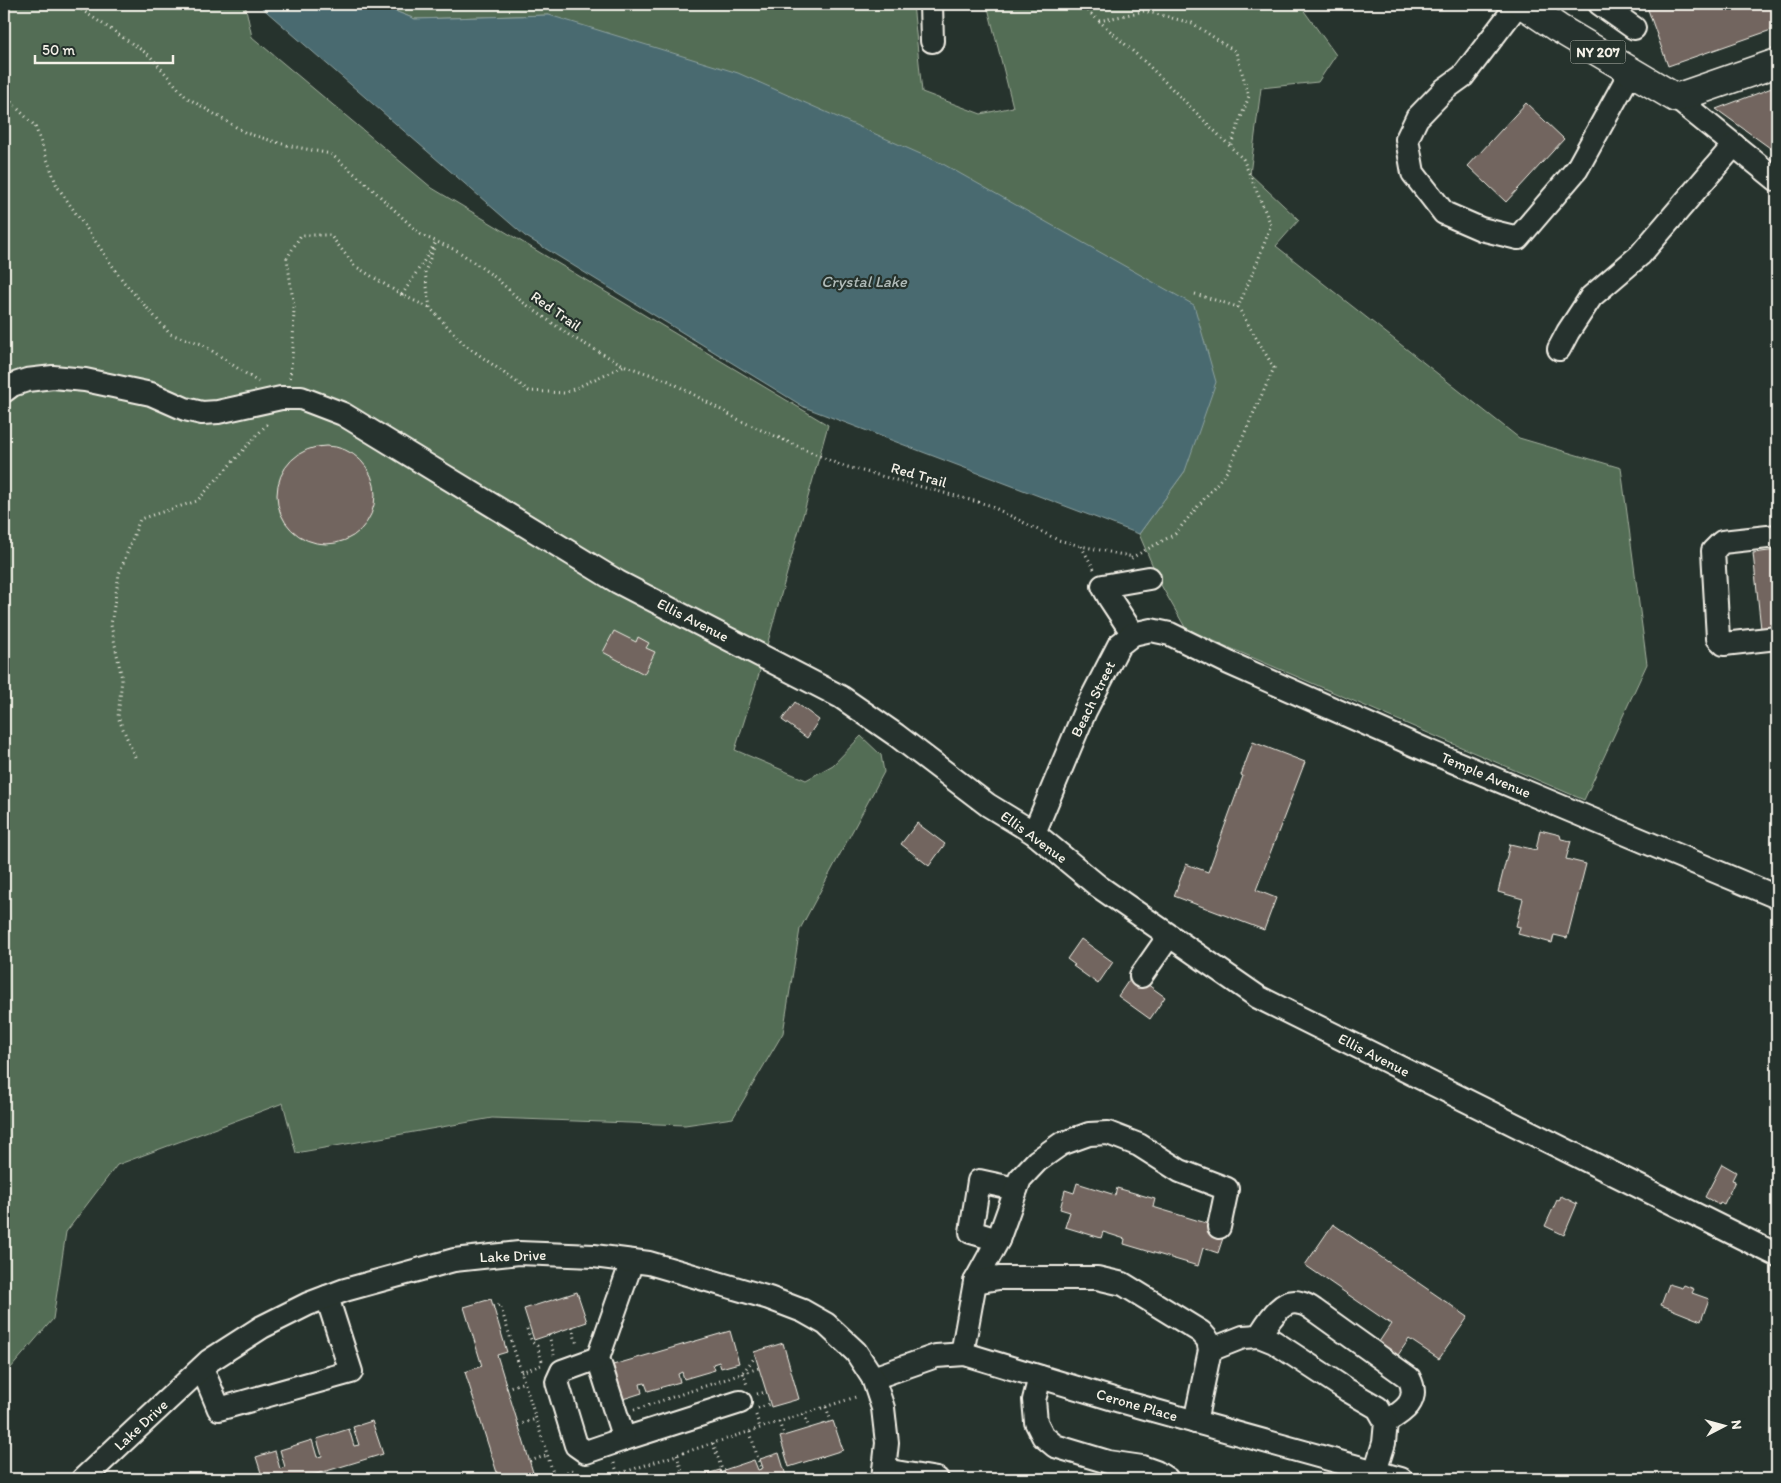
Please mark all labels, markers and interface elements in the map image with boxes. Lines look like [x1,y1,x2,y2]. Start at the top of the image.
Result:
scale bar [35,32,172,64]
text: 50 m [42,41,75,59]
road number: NY 207 [1570,41,1626,64]
water label: Crystal Lake [821,272,908,291]
street label: Red Trail [527,287,585,335]
street label: Red Trail [889,458,950,492]
street label: Ellis Avenue [654,594,732,646]
street label: Beach Street [1067,658,1119,740]
street label: Temple Avenue [1438,748,1534,802]
street label: Ellis Avenue [997,807,1071,867]
street label: Ellis Avenue [1335,1029,1413,1081]
street label: Lake Drive [479,1246,547,1266]
street label: Cerone Place [1094,1385,1180,1425]
street label: Lake Drive [110,1396,172,1454]
north arrow [1698,1400,1748,1450]
text: N [1727,1419,1745,1430]

